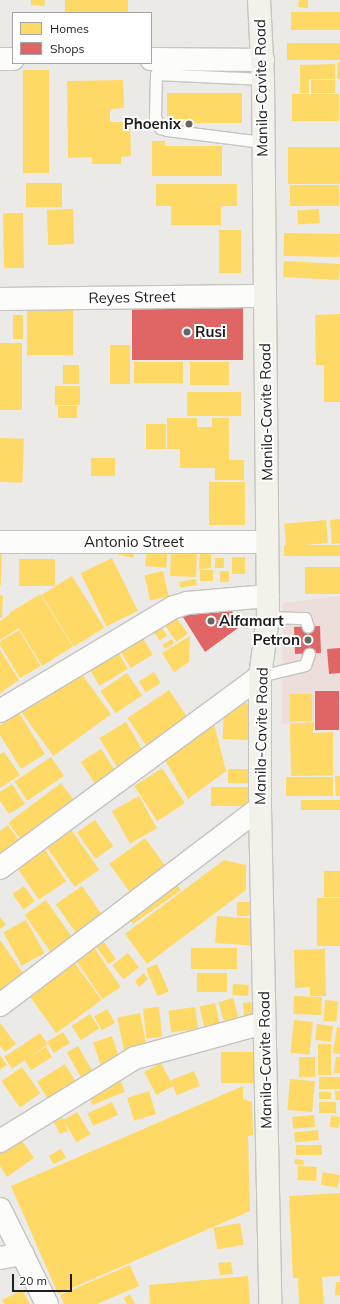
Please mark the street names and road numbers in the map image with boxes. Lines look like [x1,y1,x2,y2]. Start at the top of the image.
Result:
street label: Manila-Cavite Road [251,19,271,157]
street label: Reyes Street [88,287,176,307]
street label: Manila-Cavite Road [256,343,276,481]
street label: Antonio Street [84,533,184,551]
street label: Manila-Cavite Road [251,667,271,805]
street label: Manila-Cavite Road [255,991,275,1129]

